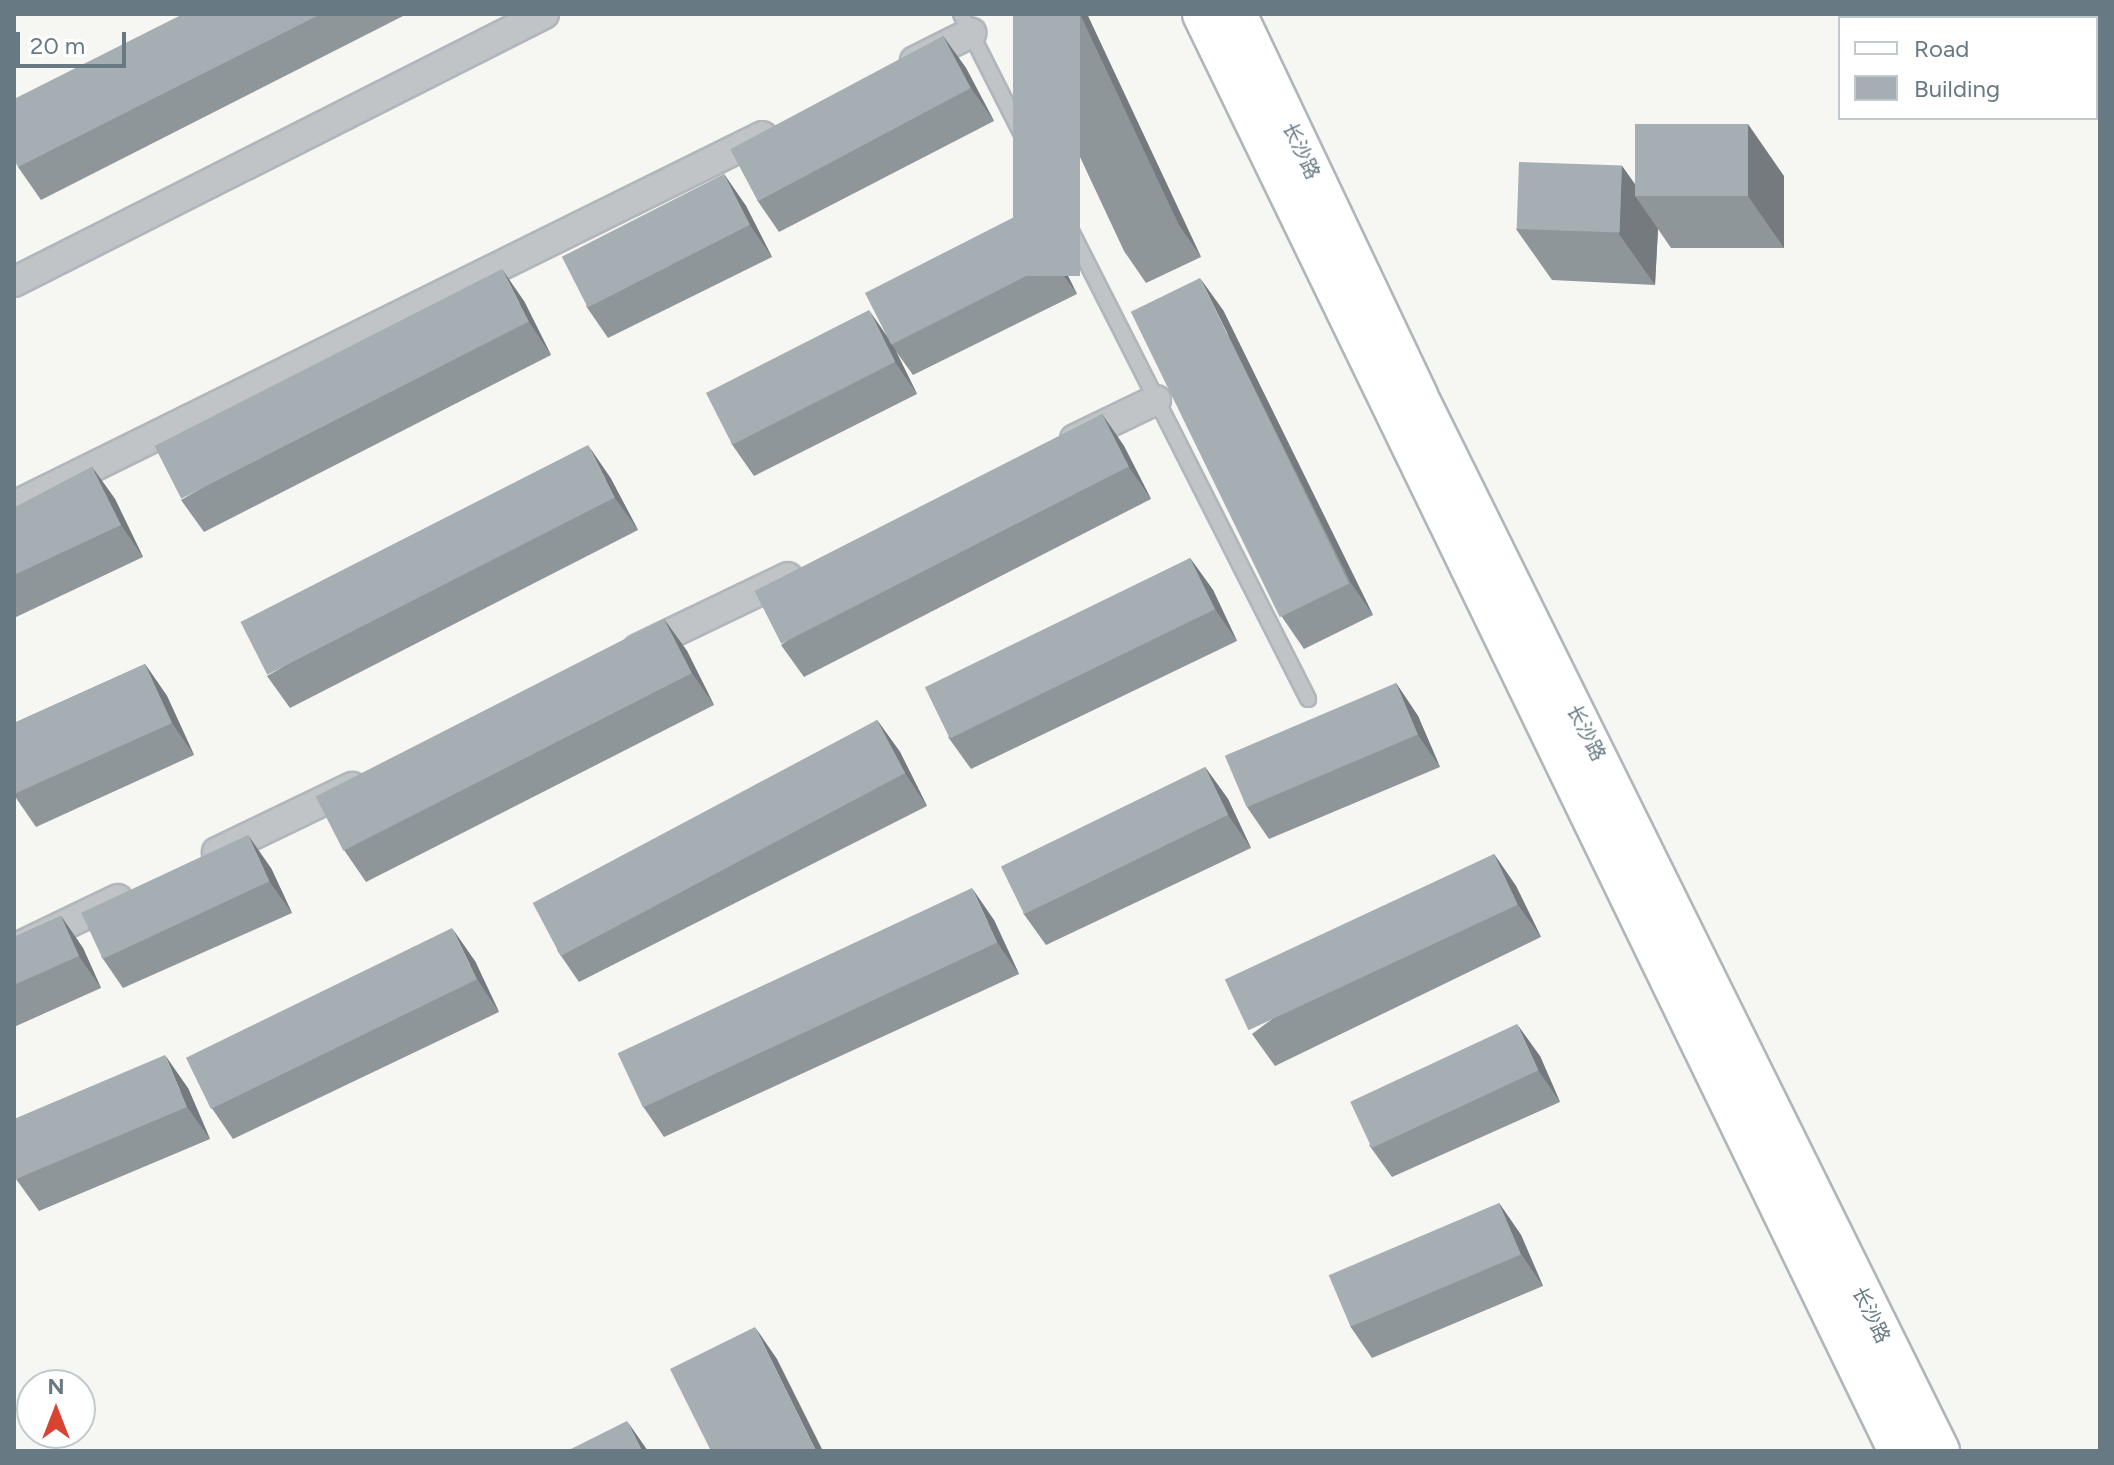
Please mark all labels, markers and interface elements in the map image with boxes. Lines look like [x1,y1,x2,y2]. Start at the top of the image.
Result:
scale bar [20,16,130,66]
legend [1838,16,2098,120]
text: 20 m [30,31,85,60]
text: Road [1914,34,1969,63]
text: Building [1914,74,2000,103]
street label: 长沙路 [1277,119,1325,183]
street label: 长沙路 [1562,701,1610,765]
street label: 长沙路 [1847,1283,1895,1347]
north arrow [16,1369,96,1449]
text: N [47,1373,65,1400]

